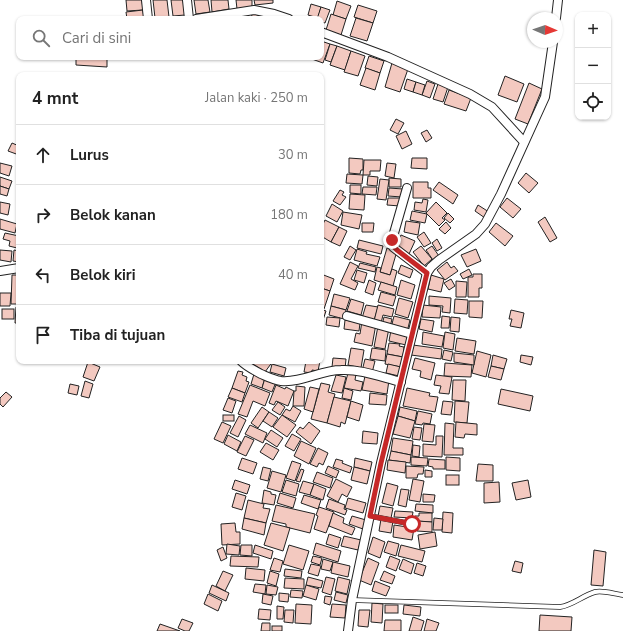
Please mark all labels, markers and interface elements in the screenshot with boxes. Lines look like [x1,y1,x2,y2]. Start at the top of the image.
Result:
north arrow [527,12,563,48]
map controls [575,12,611,120]
button: + [575,12,611,48]
search box [16,16,324,60]
icon: search [30,27,52,49]
text: Cari di sini [62,28,131,48]
button: − [575,48,611,84]
button: locate [575,84,611,120]
text: 4 mnt [32,87,78,110]
text: Jalan kaki · 250 m [205,89,308,107]
icon: ahead [32,144,54,166]
text: Lurus [70,145,109,165]
text: 30 m [278,146,308,164]
icon: right [32,204,54,226]
text: Belok kanan [70,205,156,225]
text: 180 m [270,206,308,224]
route end [383,231,401,249]
icon: left [32,264,54,286]
text: Belok kiri [70,265,135,285]
text: 40 m [278,266,308,284]
icon: arrive [32,324,54,346]
text: Tiba di tujuan [70,325,165,345]
route start [403,515,421,533]

